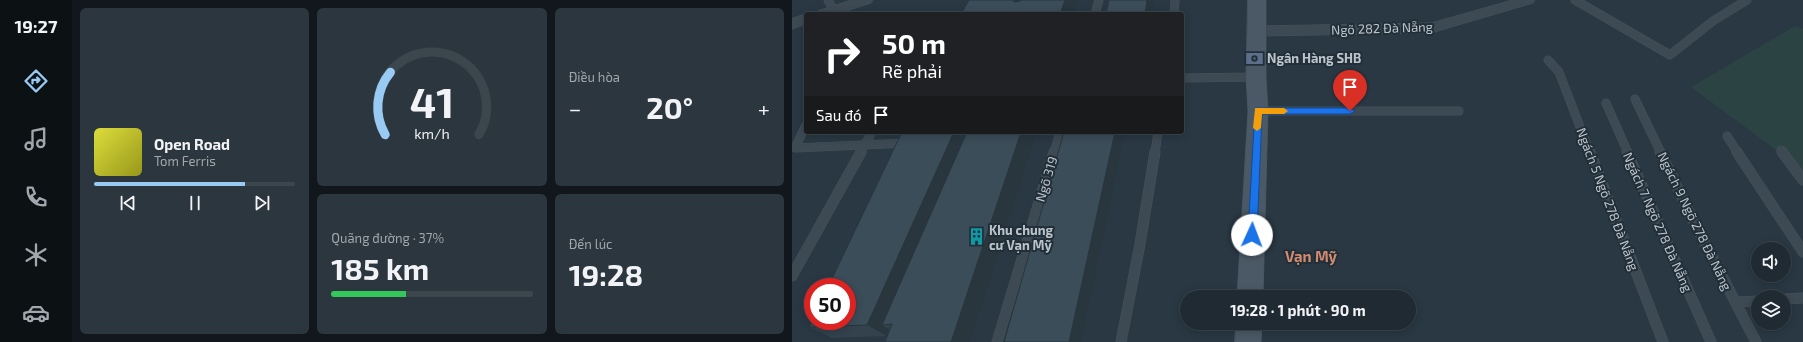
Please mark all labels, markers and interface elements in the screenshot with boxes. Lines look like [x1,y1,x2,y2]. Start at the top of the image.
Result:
text: 19:27 [15,15,57,37]
street label: Ngõ 282 Đà Nẵng [1331,18,1433,38]
text: 50 m [882,26,946,60]
icon: right [816,28,868,80]
bank icon: Ngân Hàng SHB [1244,48,1264,68]
place label: Ngân Hàng SHB [1267,50,1361,66]
text: Rẽ phải [882,60,942,82]
icon: directions [22,67,50,95]
text: Điều hòa [569,69,620,85]
pin [1333,70,1367,111]
text: 41 [410,76,454,126]
icon: arrive [1339,76,1361,98]
text: 20° [646,89,693,125]
text: − [569,95,582,121]
text: + [758,95,770,121]
icon: arrive [870,104,892,126]
text: Sau đó [816,106,862,124]
text: km/h [414,124,450,141]
icon: music [22,125,50,153]
street label: Ngách 5 Ngõ 278 Đà Nẵng [1573,125,1643,273]
text: Open Road [154,135,230,153]
street label: Ngách 9 Ngõ 278 Đà Nẵng [1655,149,1735,293]
street label: Ngách 7 Ngõ 278 Đà Nẵng [1620,150,1696,294]
text: Tom Ferris [154,153,216,169]
street label: Ngõ 319 [1032,154,1060,204]
icon: phone [22,183,50,211]
icon: previous [117,192,139,214]
icon: pause [184,192,206,214]
icon: next [251,192,273,214]
position arrow [1231,214,1273,256]
place label: Khu chung cư Vạn Mỹ [989,222,1054,253]
building icon: Khu chung cư Vạn Mỹ [966,227,986,247]
text: Quãng đường · 37% [331,230,444,246]
text: Đến lúc [569,236,612,252]
icon: climate [22,241,50,269]
map controls [1751,242,1791,330]
button: sound [1751,242,1791,282]
district label: Vạn Mỹ [1285,247,1338,266]
text: 185 km [331,250,429,286]
text: 19:28 [569,256,643,292]
speed limit sign: 50 [804,278,856,330]
button: layers [1751,290,1791,330]
icon: car [22,299,50,327]
text: 19:28 · 1 phút · 90 m [1230,301,1366,319]

